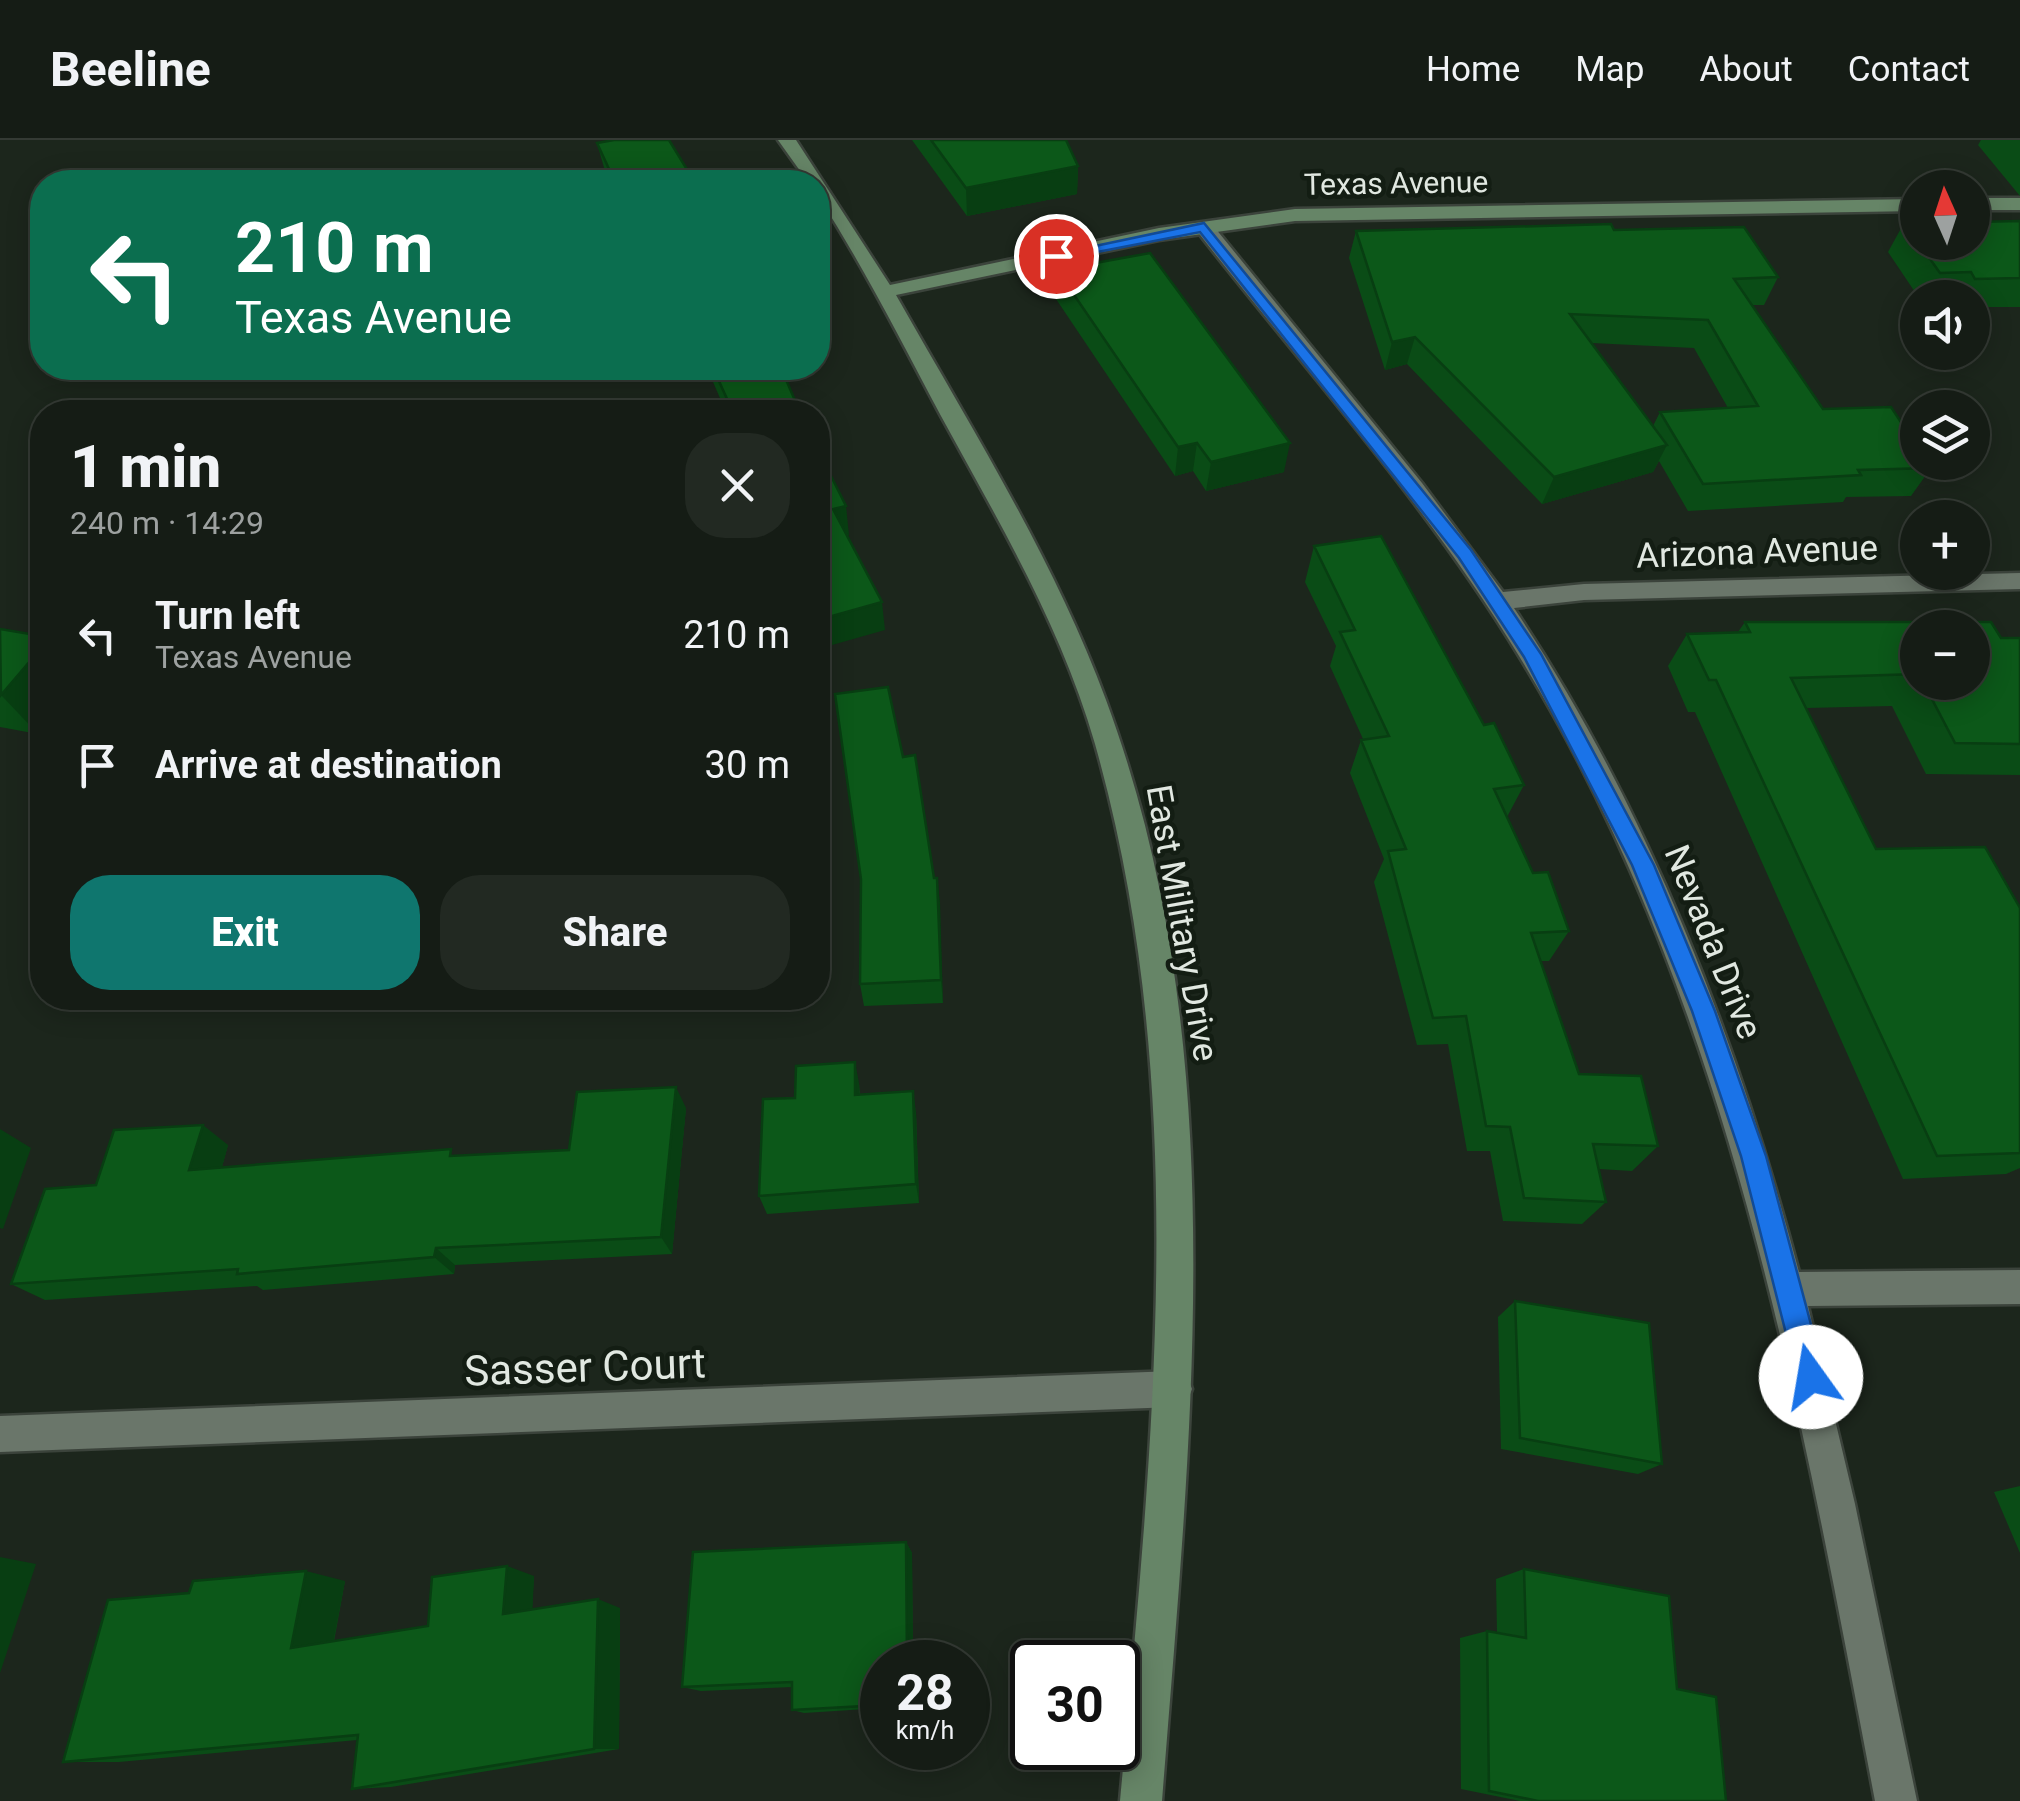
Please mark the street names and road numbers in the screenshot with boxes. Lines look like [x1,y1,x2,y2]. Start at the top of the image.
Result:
street label: Texas Avenue [1303,164,1489,202]
street label: Arizona Avenue [1635,527,1879,577]
street label: East Military Drive [1138,782,1226,1064]
street label: Nevada Drive [1656,839,1770,1045]
street label: Sasser Court [463,1338,707,1396]

